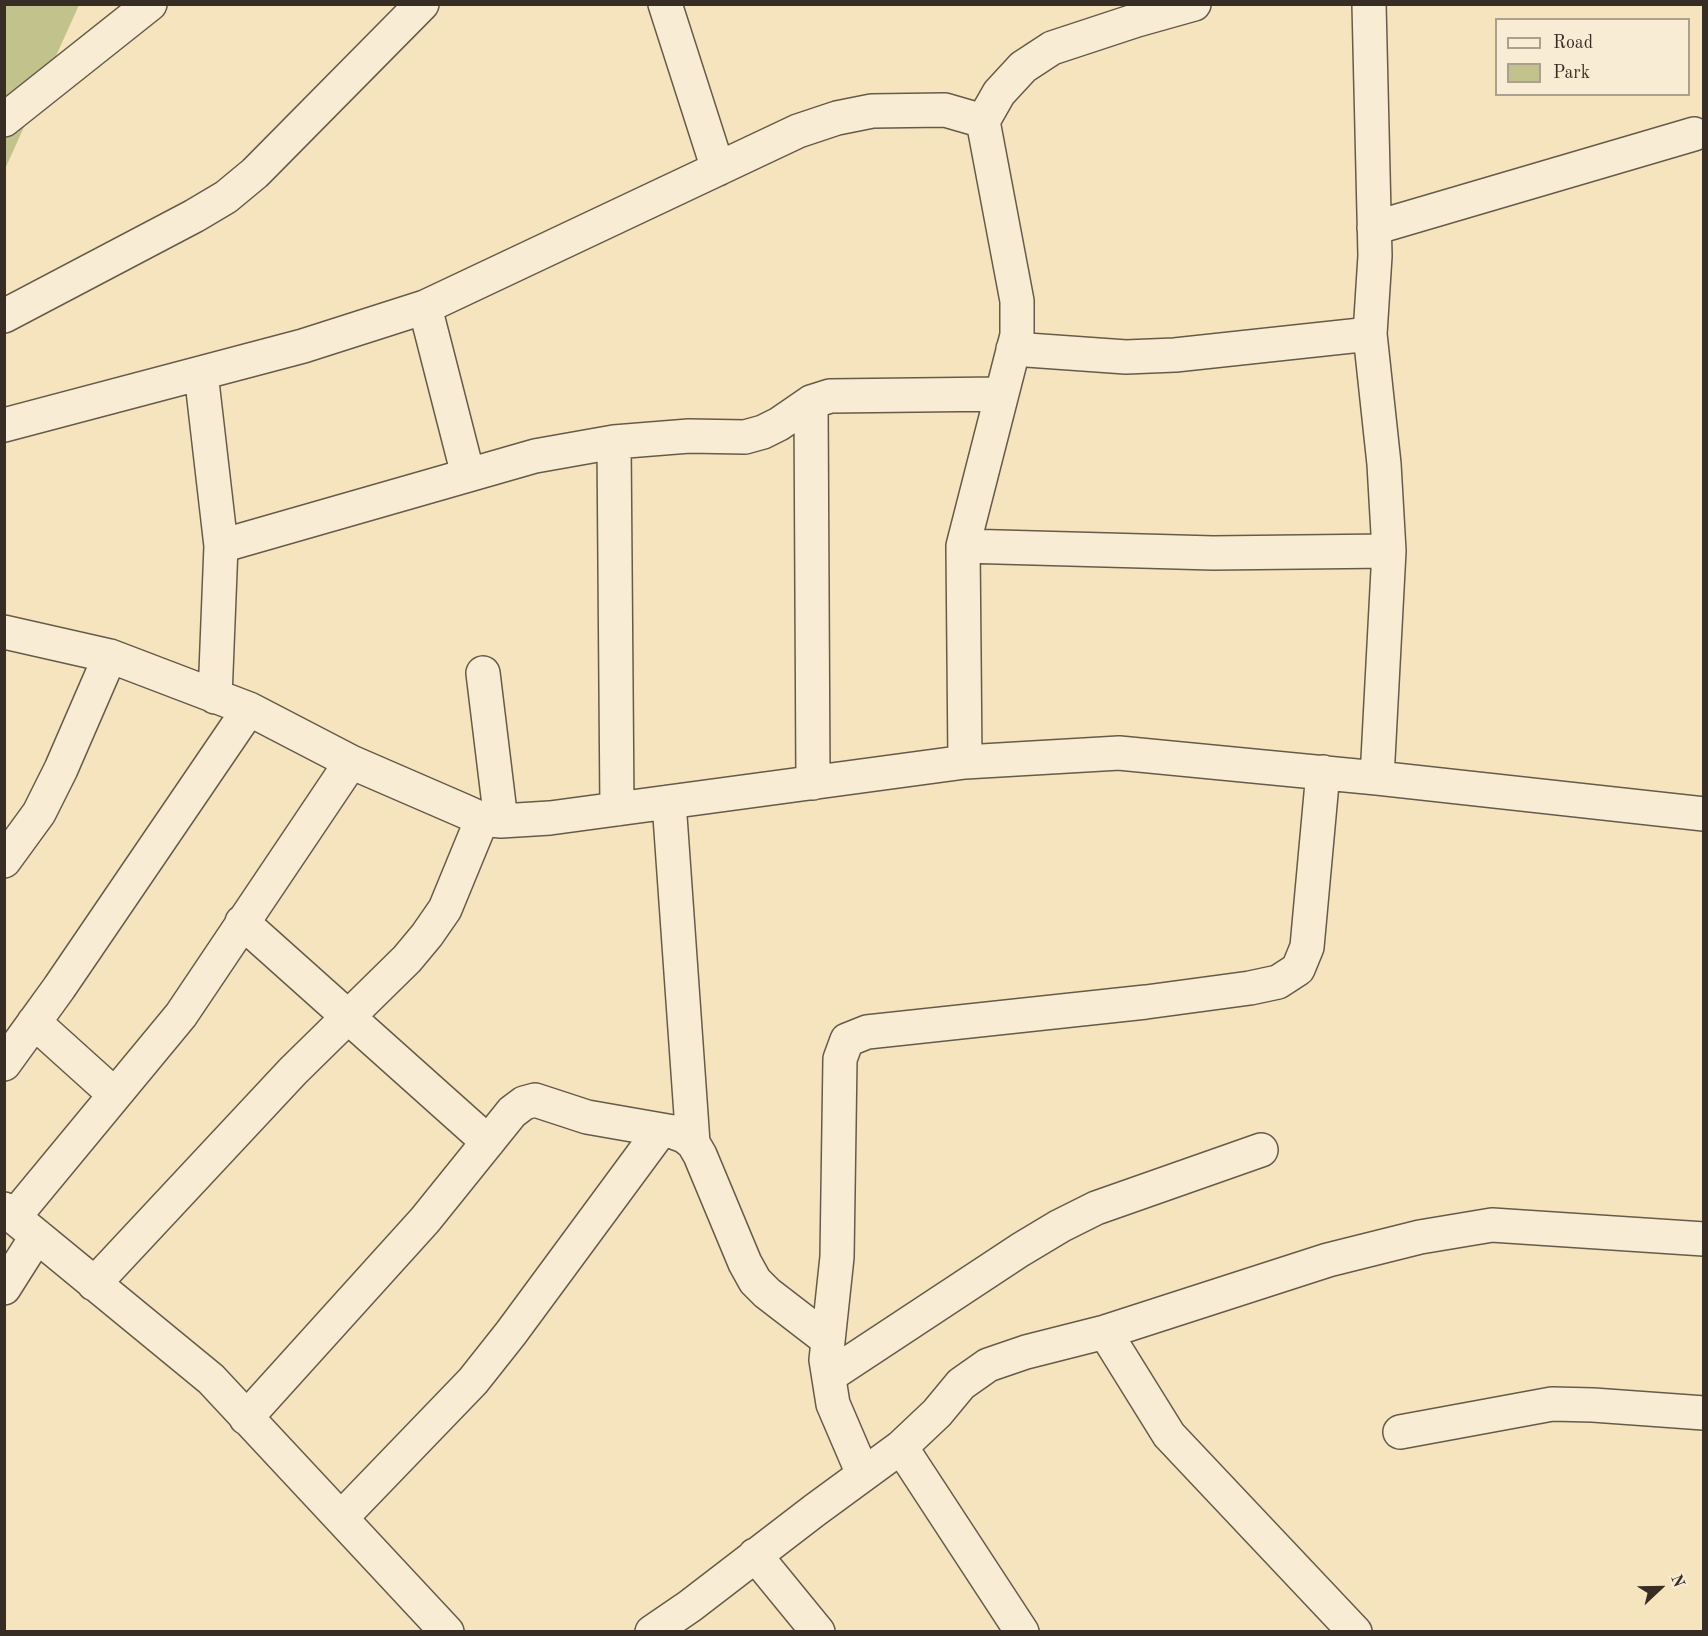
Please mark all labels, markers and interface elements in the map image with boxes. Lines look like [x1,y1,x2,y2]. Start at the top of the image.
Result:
legend [1495,18,1690,96]
text: Road [1553,34,1593,52]
text: Park [1553,64,1590,82]
north arrow [1630,1558,1690,1618]
text: N [1667,1573,1686,1590]

